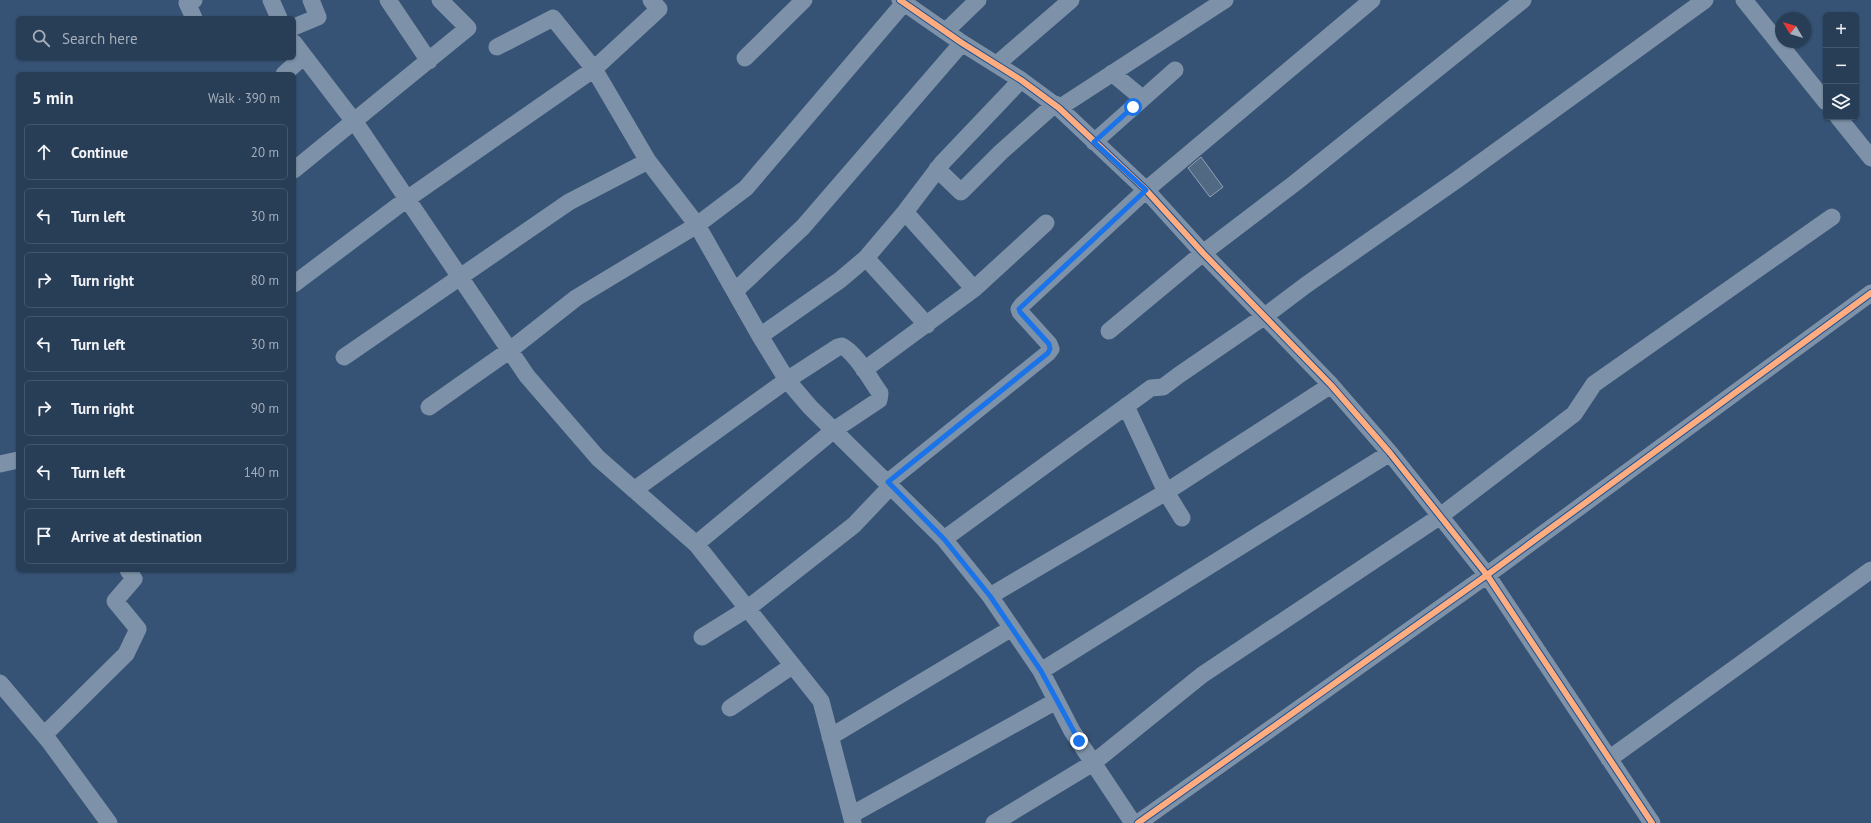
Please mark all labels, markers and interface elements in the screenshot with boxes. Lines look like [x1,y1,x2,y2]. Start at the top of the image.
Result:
north arrow [1775,12,1811,48]
map controls [1823,12,1859,120]
button: + [1823,12,1859,48]
search box [16,16,296,60]
icon: search [30,27,52,49]
text: Search here [62,29,138,48]
button: − [1823,48,1859,84]
button: layers [1823,84,1859,120]
text: 5 min [32,87,73,109]
text: Walk · 390 m [208,90,280,107]
route start [1124,98,1142,116]
icon: ahead [33,141,55,163]
text: Continue [71,143,128,162]
text: 20 m [251,144,279,161]
icon: left [33,205,55,227]
text: Turn left [71,207,125,226]
text: 30 m [251,208,279,225]
icon: right [33,269,55,291]
text: Turn right [71,271,134,290]
text: 80 m [251,272,279,289]
icon: left [33,333,55,355]
text: Turn left [71,335,125,354]
text: 30 m [251,336,279,353]
icon: right [33,397,55,419]
text: Turn right [71,399,134,418]
text: 90 m [251,400,279,417]
icon: left [33,461,55,483]
text: Turn left [71,463,125,482]
text: 140 m [244,464,279,481]
icon: arrive [33,525,55,547]
text: Arrive at destination [71,527,202,546]
route end [1070,732,1088,750]

